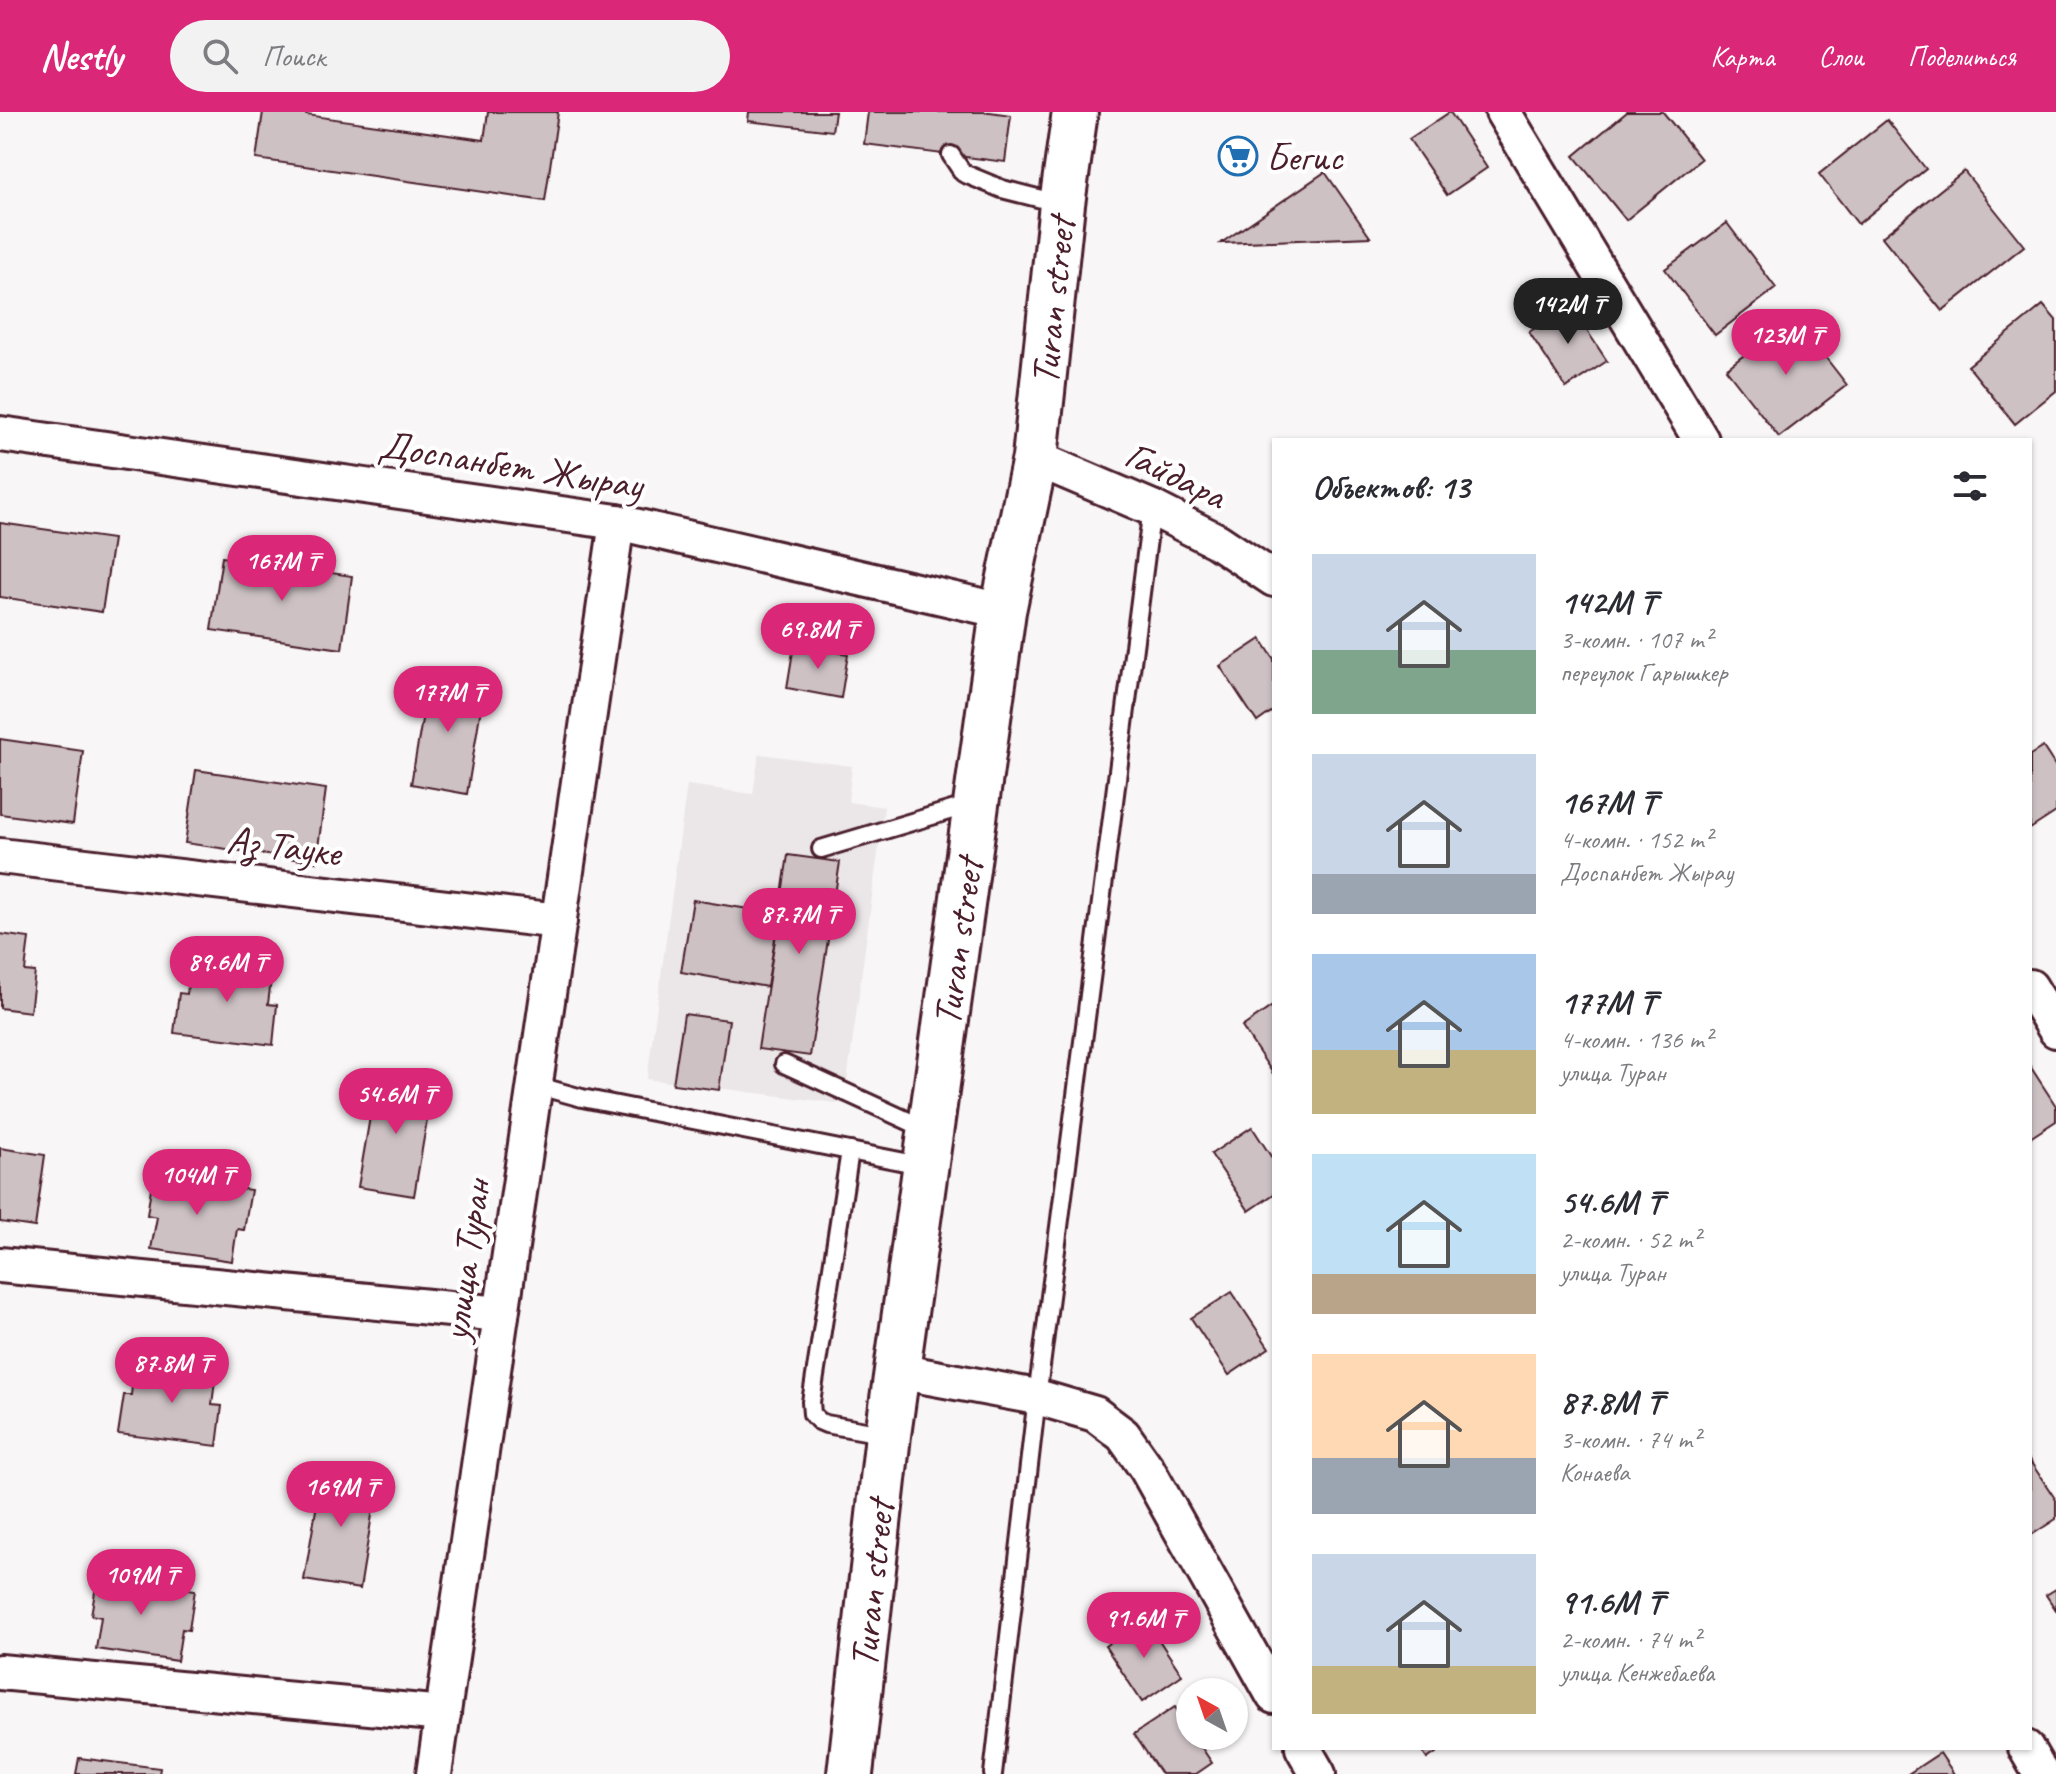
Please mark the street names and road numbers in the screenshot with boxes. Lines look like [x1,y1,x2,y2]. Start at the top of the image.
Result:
street label: Turan street [1019,209,1087,387]
street label: Доспанбет Жырау [375,419,649,511]
street label: Гайдара [1117,429,1237,522]
street label: Аз Тауке [224,814,347,878]
street label: Turan street [922,850,995,1029]
street label: улица Туран [430,1174,502,1346]
street label: Turan street [838,1492,906,1670]

